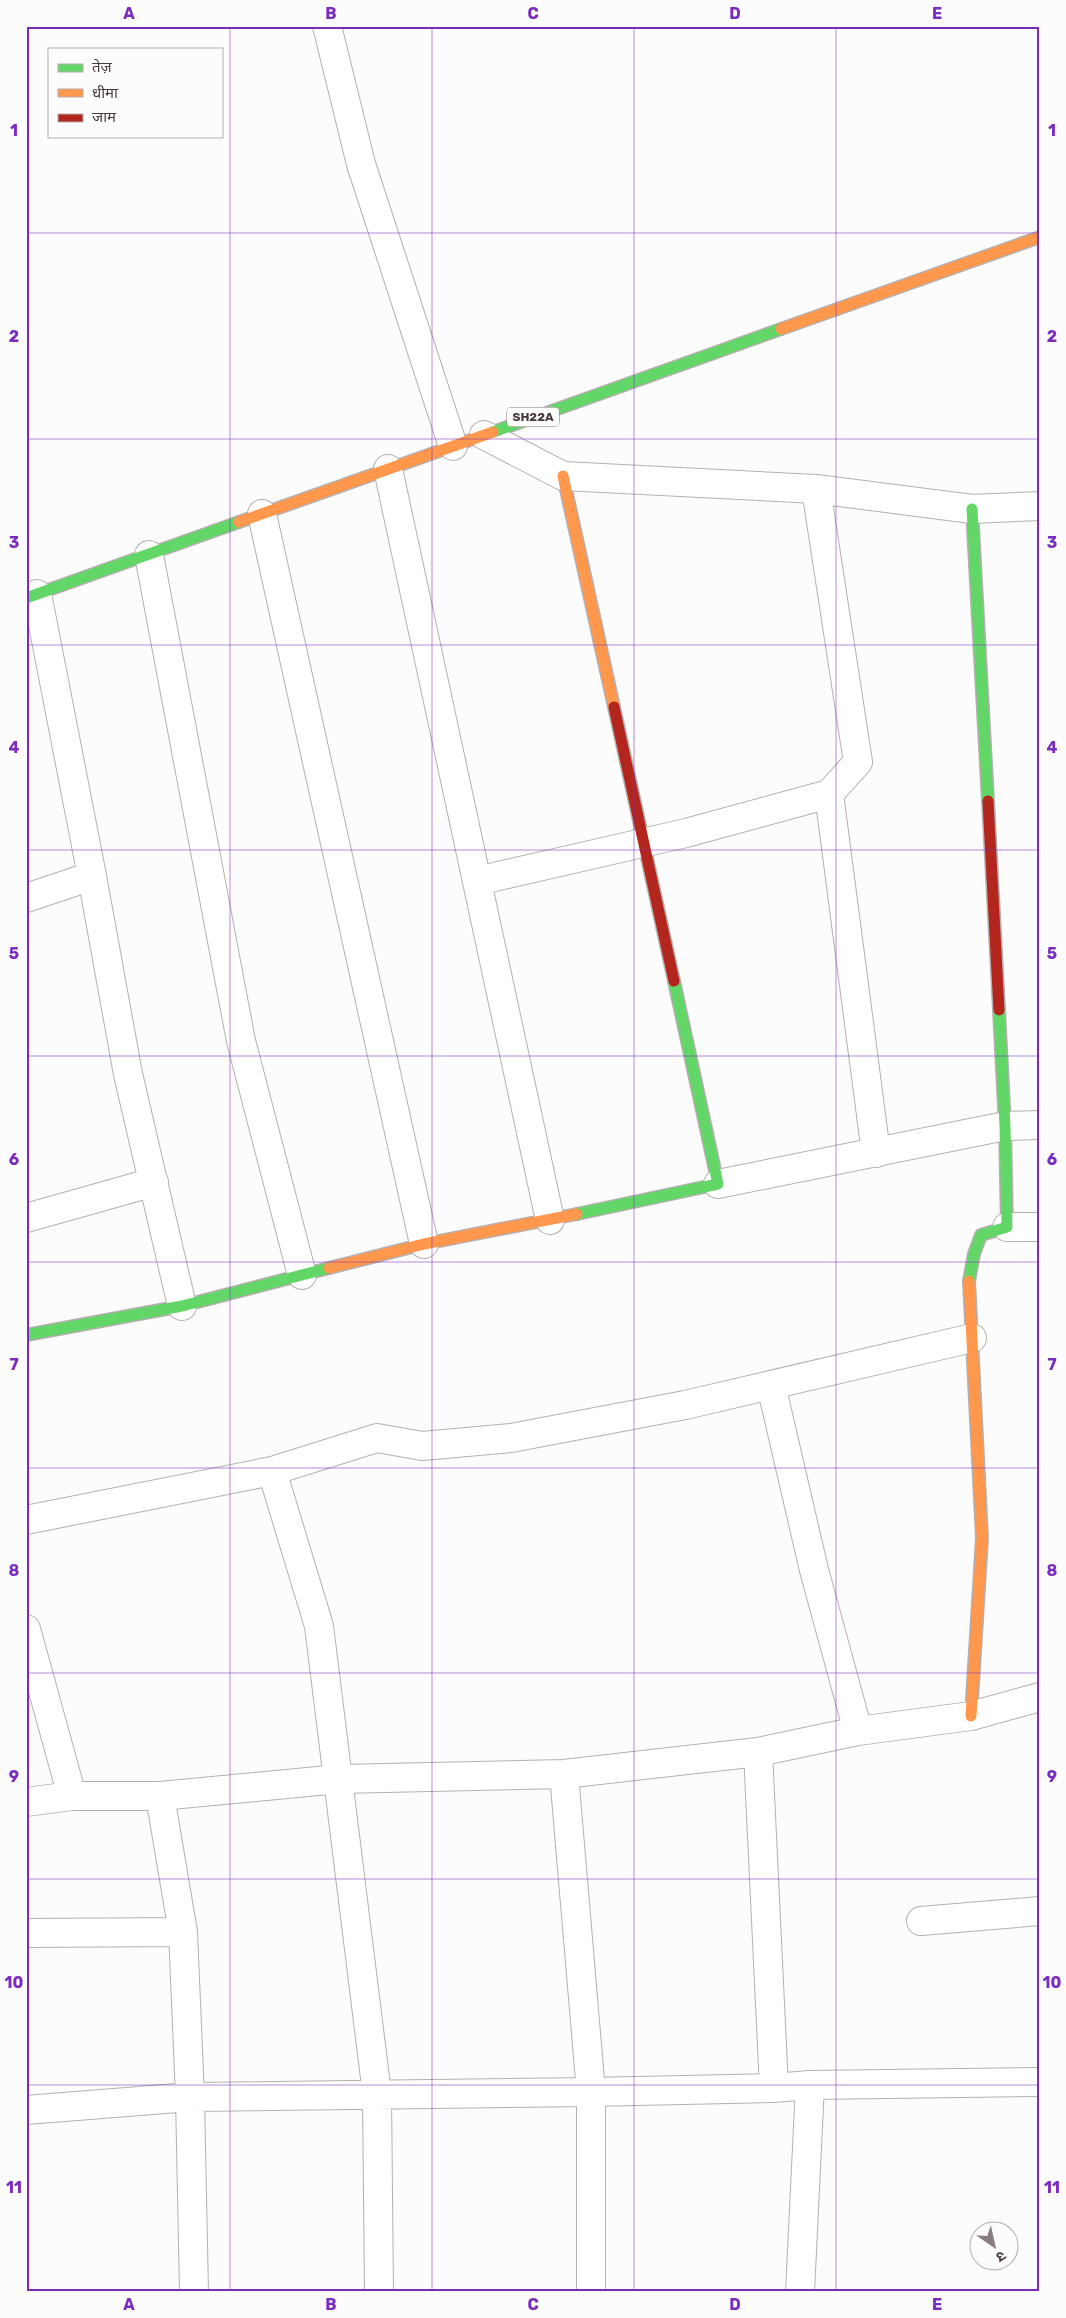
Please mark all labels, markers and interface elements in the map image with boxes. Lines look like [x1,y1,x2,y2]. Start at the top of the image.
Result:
text: A [123,4,135,23]
text: B [325,4,337,23]
text: C [527,4,539,23]
text: D [729,4,741,23]
text: E [932,4,942,23]
legend [48,48,222,138]
text: तेज़ [92,58,113,76]
text: धीमा [92,84,119,102]
text: जाम [92,108,117,126]
text: 1 [10,121,18,140]
text: 1 [1048,121,1056,140]
text: 2 [9,327,19,346]
text: 2 [1047,327,1057,346]
road number: SH22A [507,408,559,427]
text: 3 [9,533,19,552]
text: 3 [1047,533,1057,552]
text: 4 [9,738,20,757]
text: 4 [1047,738,1058,757]
text: 5 [9,944,19,963]
text: 5 [1047,944,1057,963]
text: 6 [9,1150,19,1169]
text: 6 [1047,1150,1057,1169]
text: 7 [9,1355,19,1374]
text: 7 [1047,1355,1057,1374]
text: 8 [9,1561,20,1580]
text: 8 [1047,1561,1058,1580]
text: 9 [9,1767,19,1786]
text: 9 [1047,1767,1057,1786]
text: 10 [5,1973,24,1992]
text: 10 [1043,1973,1062,1992]
text: 11 [6,2178,22,2197]
text: 11 [1044,2178,1060,2197]
north arrow [968,2220,1018,2270]
text: उ [992,2247,1009,2266]
text: A [123,2295,135,2314]
text: B [325,2295,337,2314]
text: C [527,2295,539,2314]
text: D [729,2295,741,2314]
text: E [932,2295,942,2314]

